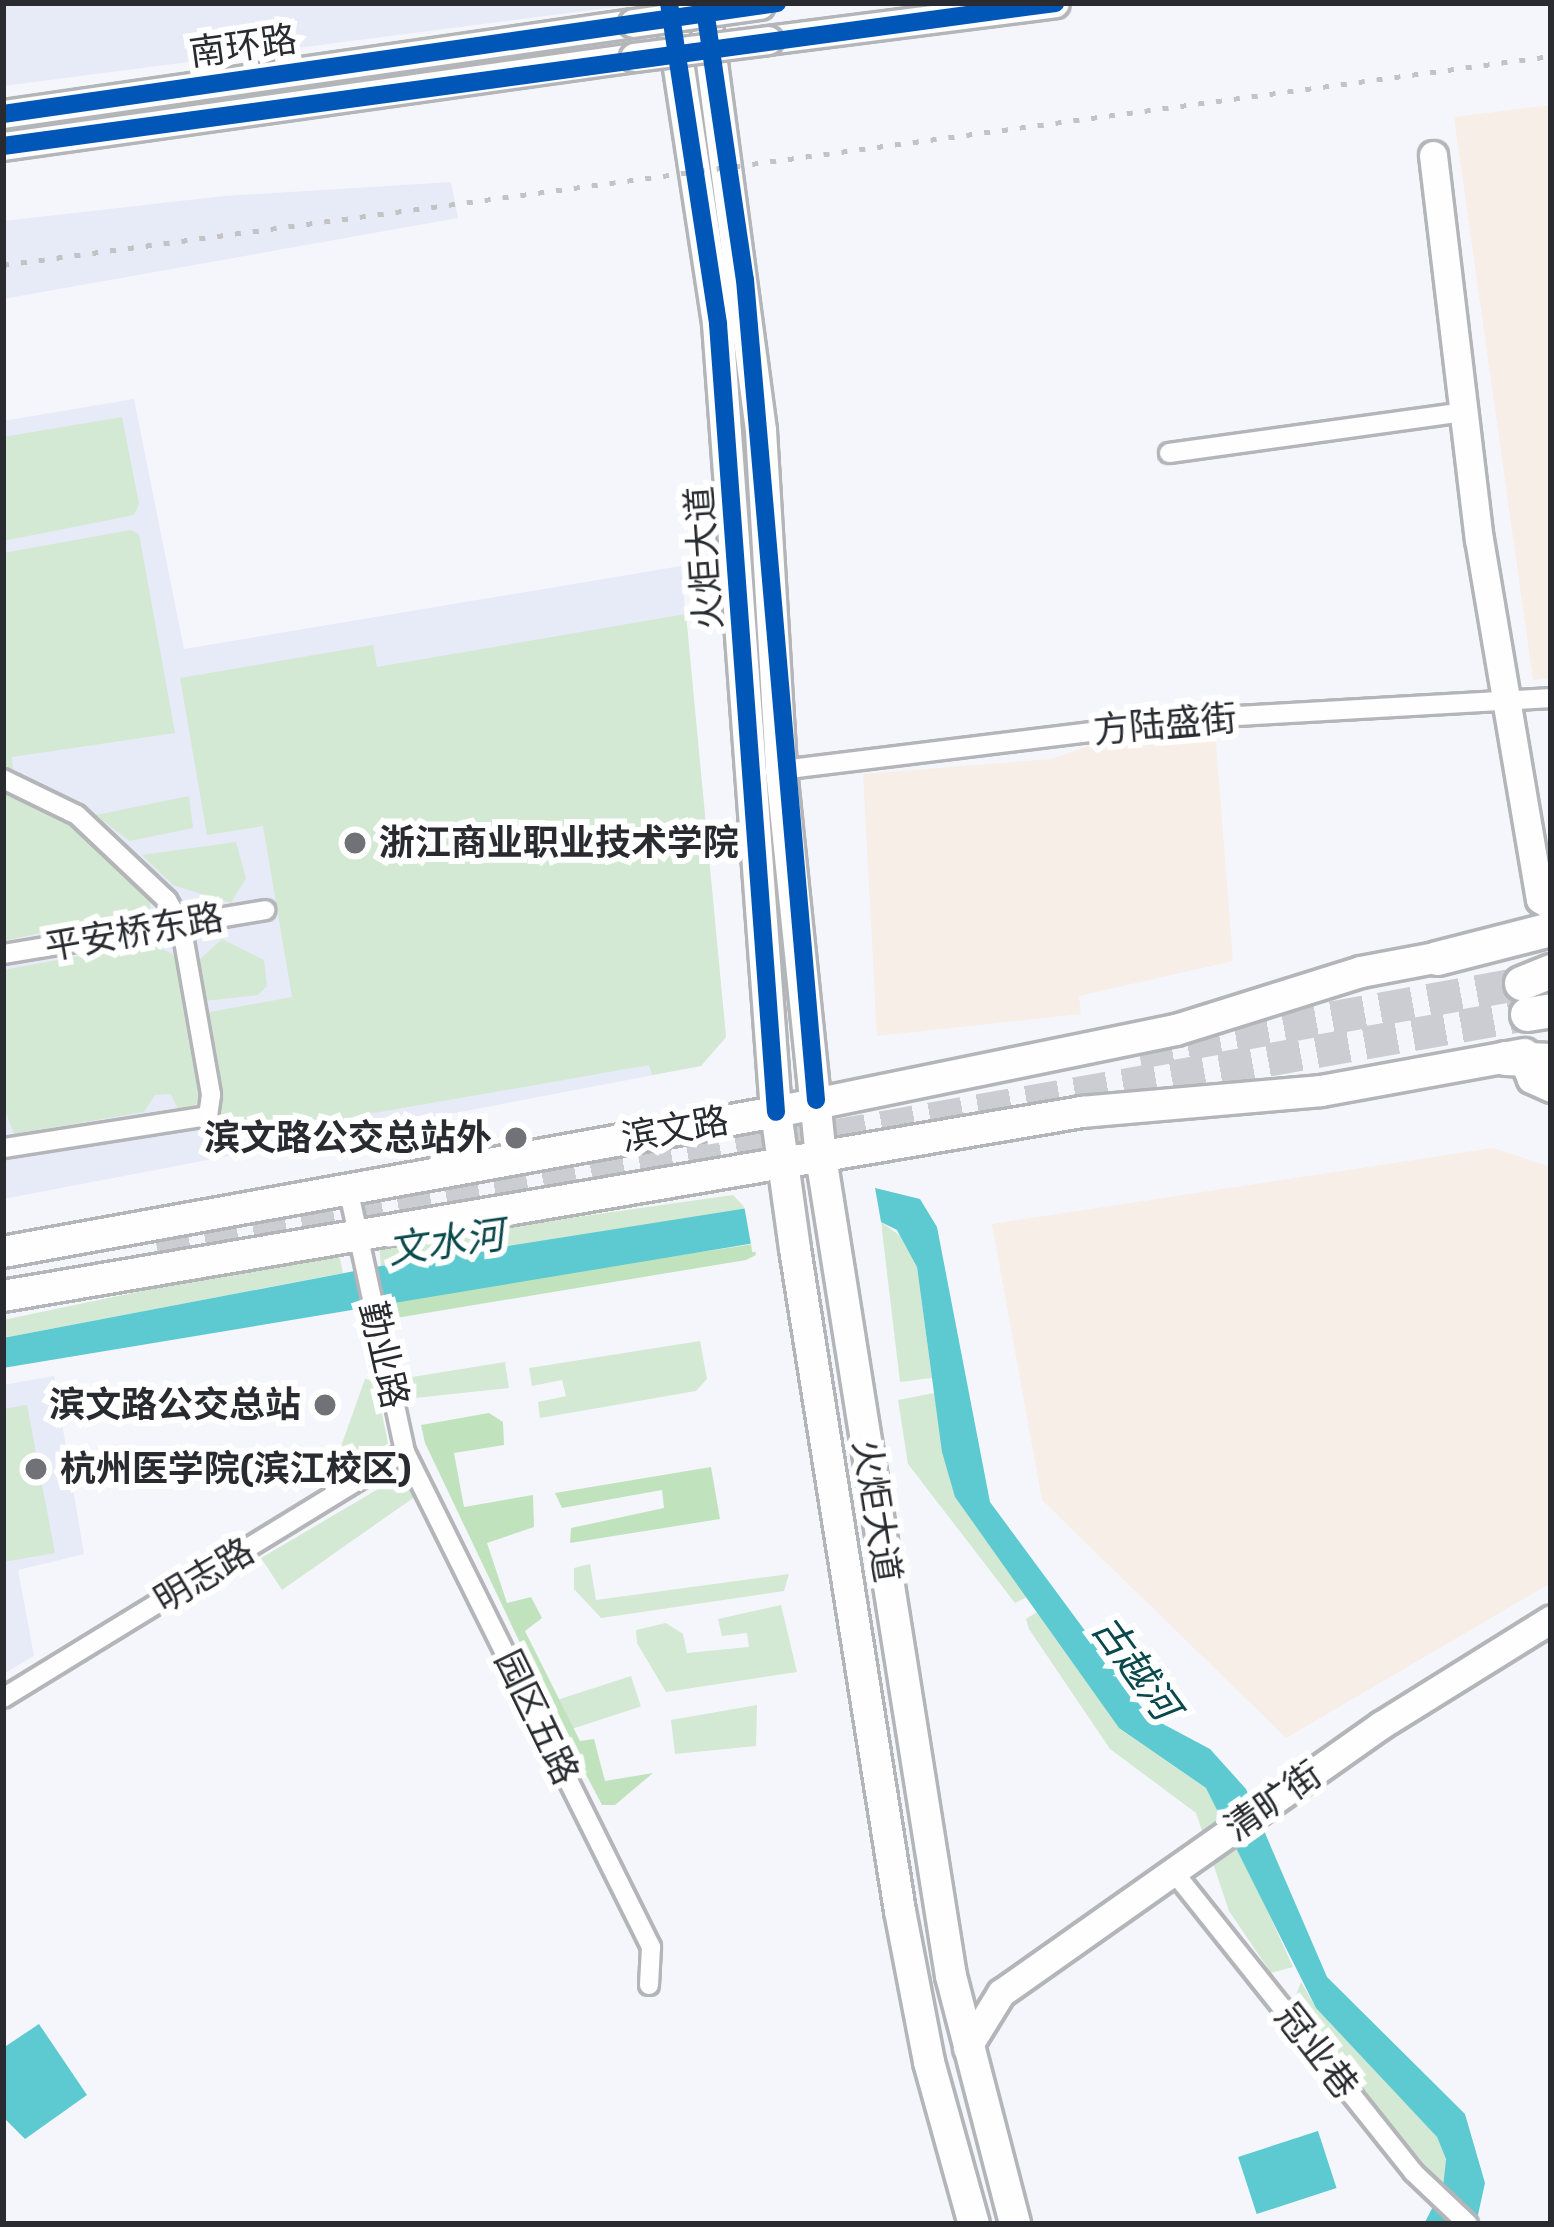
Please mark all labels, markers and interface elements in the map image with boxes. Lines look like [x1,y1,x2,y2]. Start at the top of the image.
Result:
street label: 南环路 [187,17,299,75]
street label: 火炬大道 [677,485,731,631]
street label: 方陆盛街 [1091,696,1239,752]
place label: 浙江商业职业技术学院 [379,821,739,865]
marker: 浙江商业职业技术学院 [342,830,368,856]
street label: 平安桥东路 [42,895,226,969]
street label: 滨文路 [618,1098,732,1160]
place label: 滨文路公交总站外 [204,1116,492,1160]
marker: 滨文路公交总站外 [503,1125,529,1151]
water label: 文水河 [385,1212,507,1274]
street label: 勤业路 [351,1298,417,1412]
place label: 滨文路公交总站 [49,1383,301,1427]
marker: 滨文路公交总站 [312,1392,338,1418]
street label: 火炬大道 [844,1437,910,1585]
place label: 杭州医学院(滨江校区) [60,1447,412,1491]
marker: 杭州医学院(滨江校区) [23,1456,49,1482]
street label: 明志路 [147,1529,261,1621]
water label: 古越河 [1082,1607,1188,1729]
street label: 园区五路 [486,1643,588,1791]
street label: 清旷街 [1216,1752,1330,1850]
street label: 冠业巷 [1267,1995,1367,2107]

